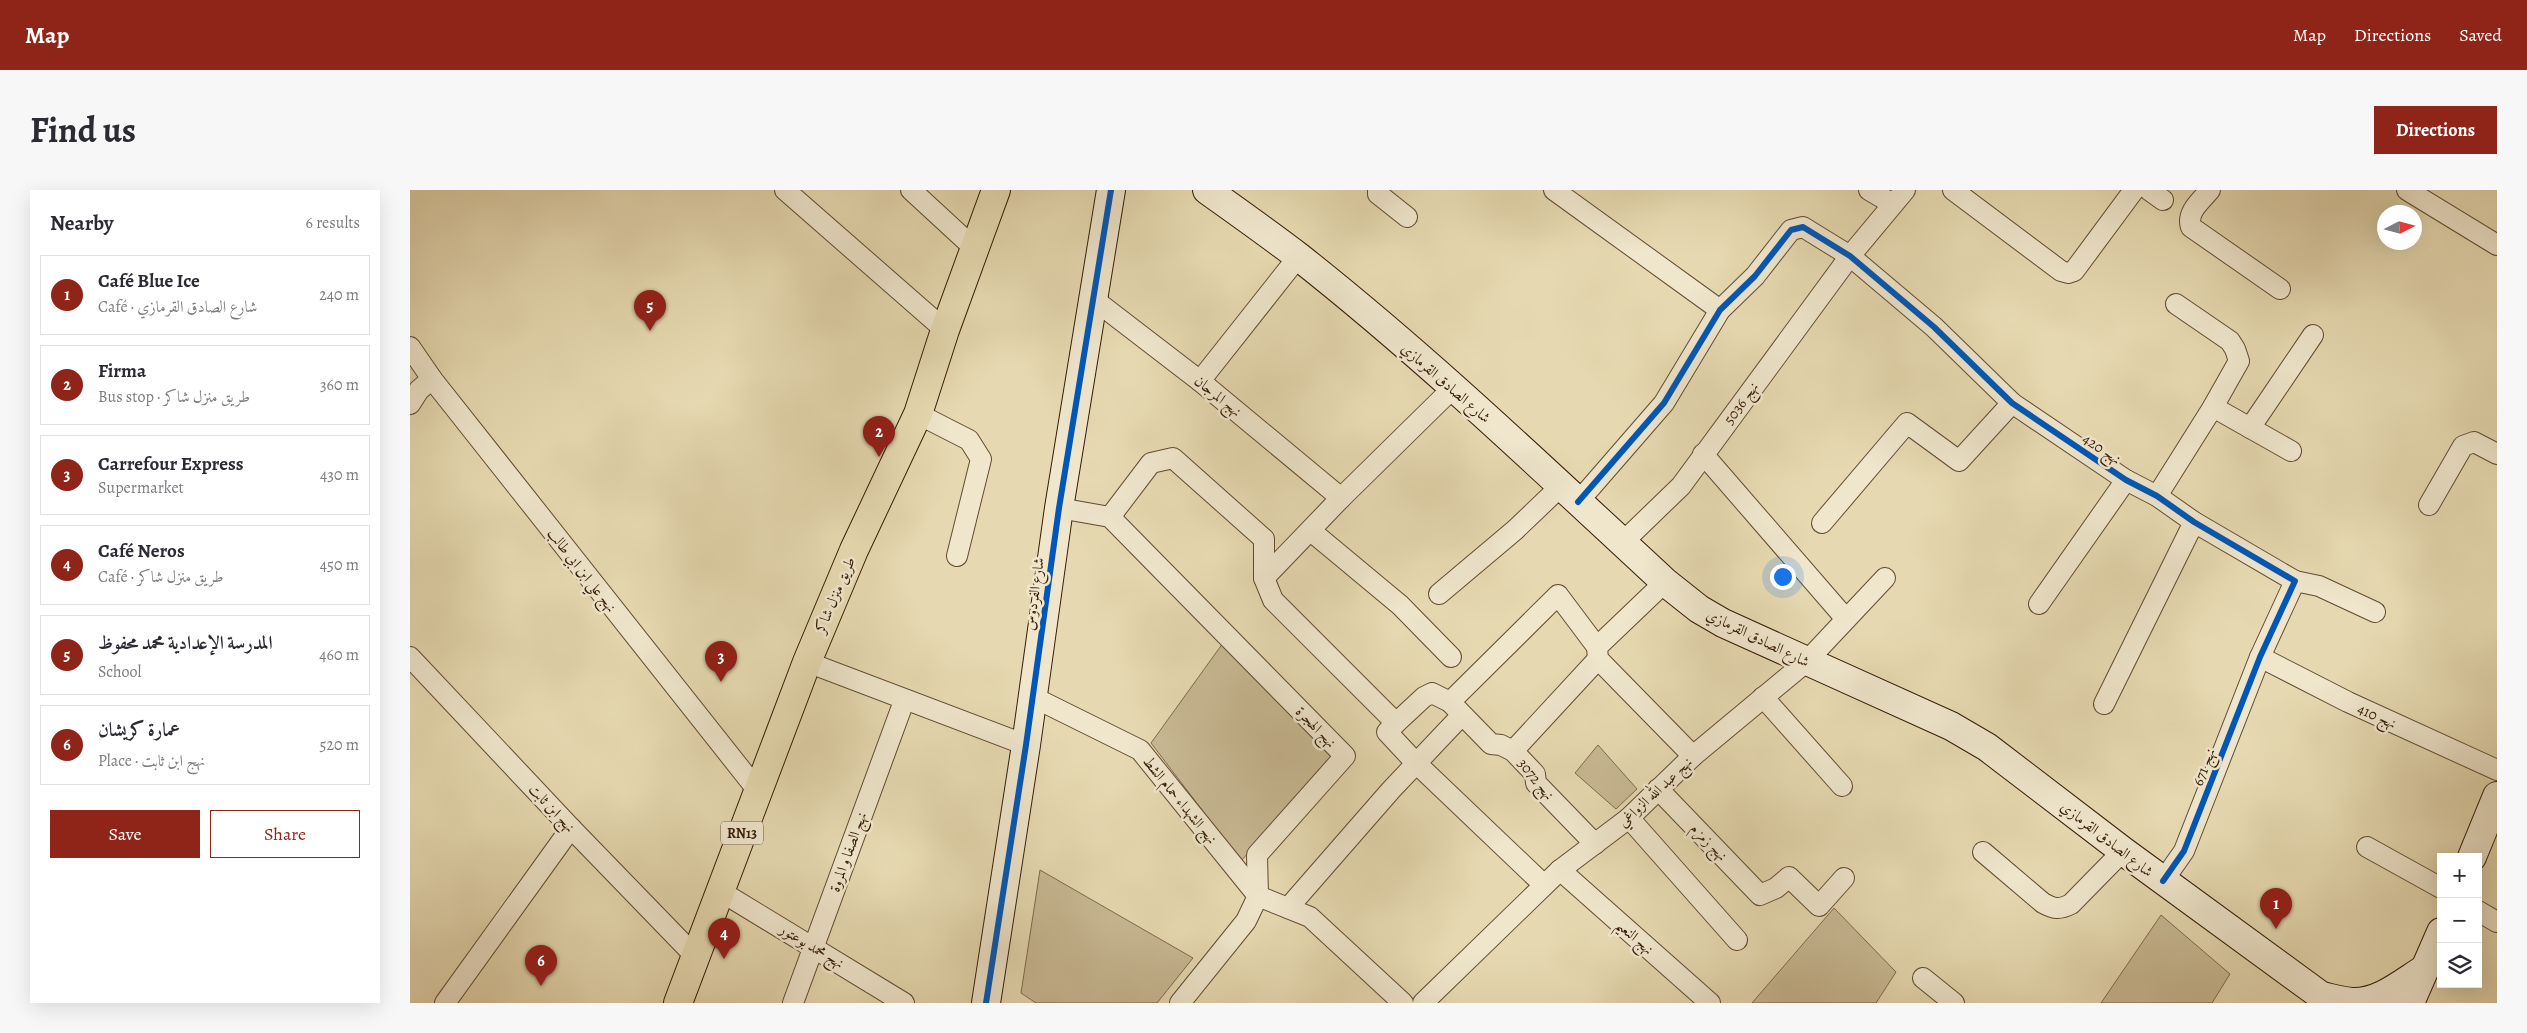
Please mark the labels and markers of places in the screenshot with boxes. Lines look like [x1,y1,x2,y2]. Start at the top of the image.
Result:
pin: 5 [634,290,666,331]
pin: 2 [863,416,895,457]
pin: 3 [705,641,737,682]
pin: 1 [2260,888,2292,929]
pin: 4 [708,918,740,959]
pin: 6 [525,945,557,986]

